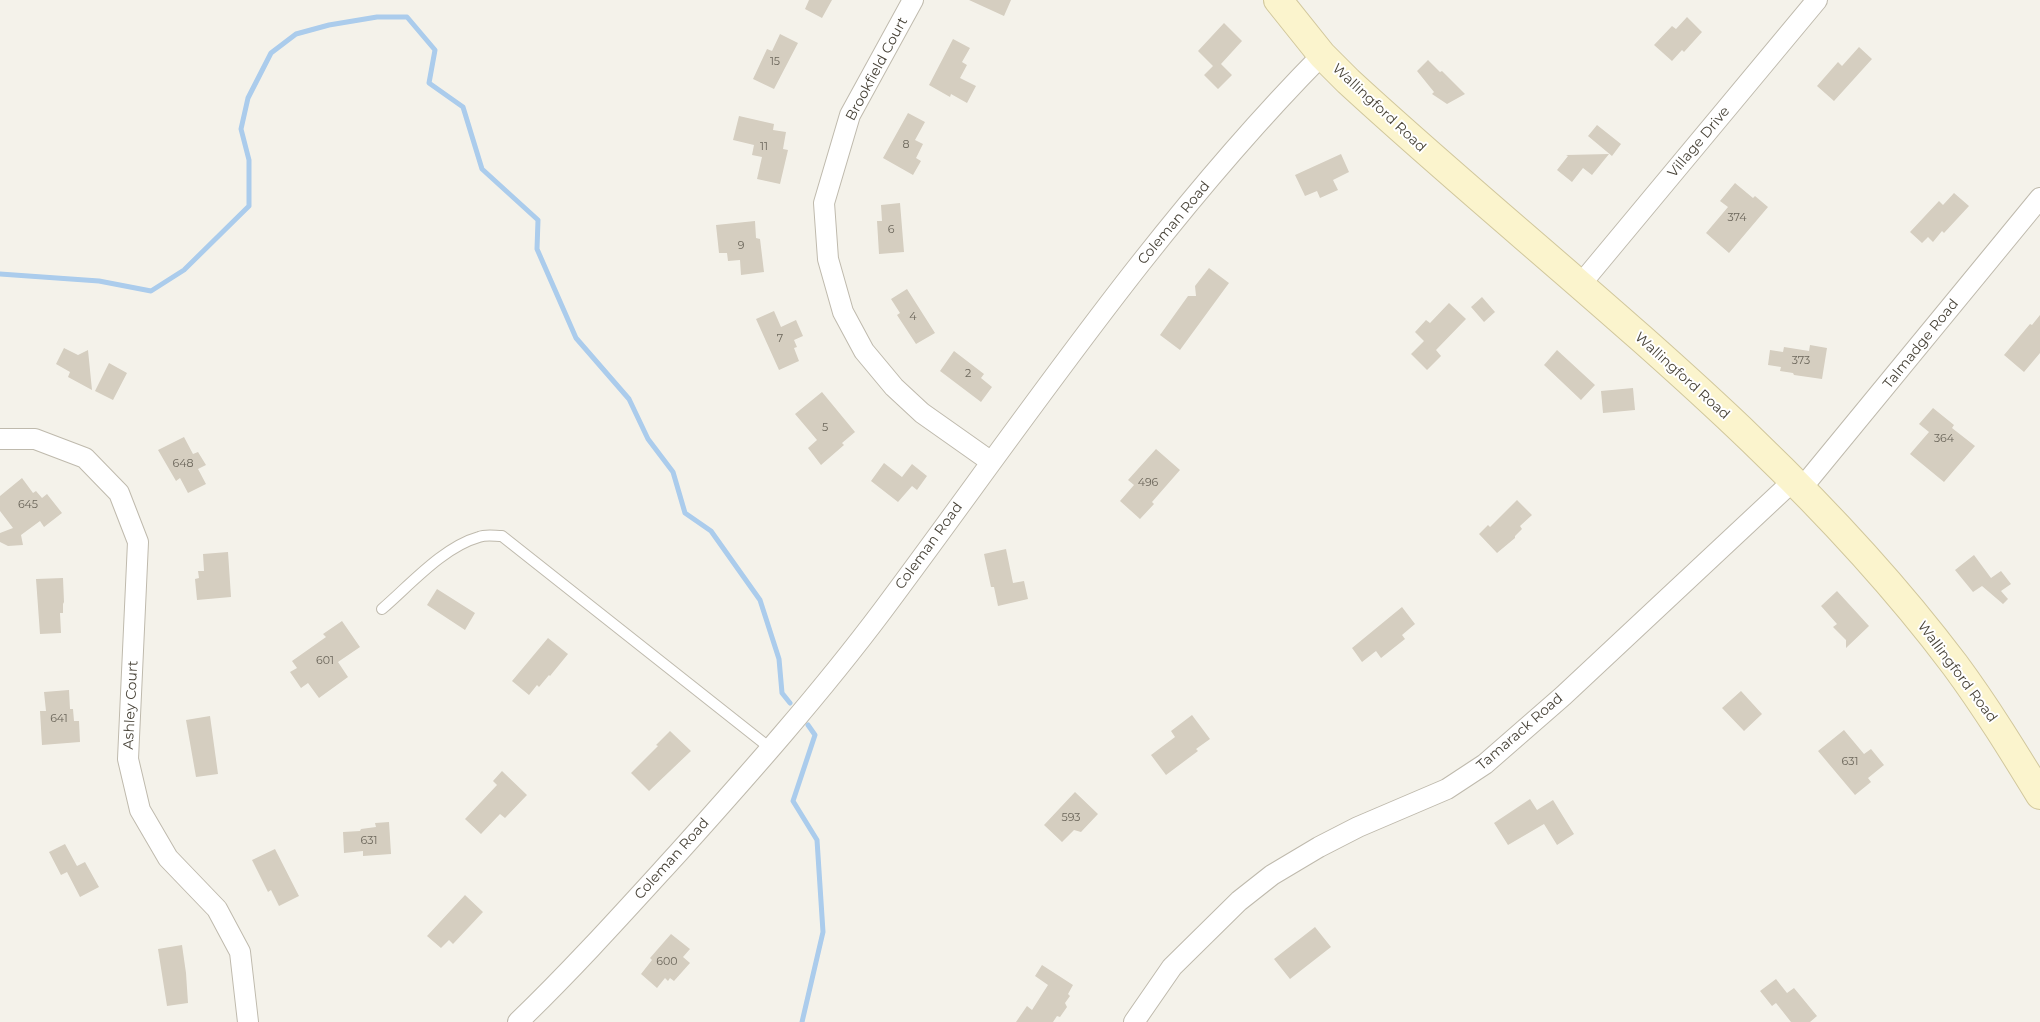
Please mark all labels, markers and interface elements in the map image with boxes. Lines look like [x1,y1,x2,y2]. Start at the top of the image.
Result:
street label: Brookfield Court [843,14,911,124]
house number: 15 [770,55,780,69]
street label: Wallingford Road [1329,60,1429,156]
street label: Village Drive [1664,103,1734,181]
house number: 8 [902,138,910,152]
house number: 11 [760,140,768,154]
street label: Coleman Road [1134,178,1214,268]
house number: 374 [1727,211,1747,225]
house number: 6 [888,223,894,237]
house number: 9 [738,239,744,253]
street label: Talmadge Road [1880,296,1962,392]
house number: 4 [909,310,917,324]
street label: Wallingford Road [1631,329,1733,423]
house number: 7 [777,332,783,346]
house number: 373 [1792,354,1810,368]
house number: 2 [965,367,971,381]
house number: 5 [822,421,828,435]
house number: 364 [1934,432,1954,446]
house number: 648 [172,457,194,471]
house number: 496 [1138,476,1158,490]
house number: 645 [18,498,38,512]
street label: Coleman Road [892,499,966,593]
street label: Wallingford Road [1914,618,2000,726]
house number: 601 [316,654,334,668]
street label: Ashley Court [120,660,142,750]
street label: Tamarack Road [1473,690,1567,774]
house number: 641 [50,712,68,726]
house number: 631 [1842,755,1858,769]
house number: 593 [1061,811,1081,825]
street label: Coleman Road [631,815,713,903]
house number: 631 [361,834,377,848]
house number: 600 [656,955,678,969]

